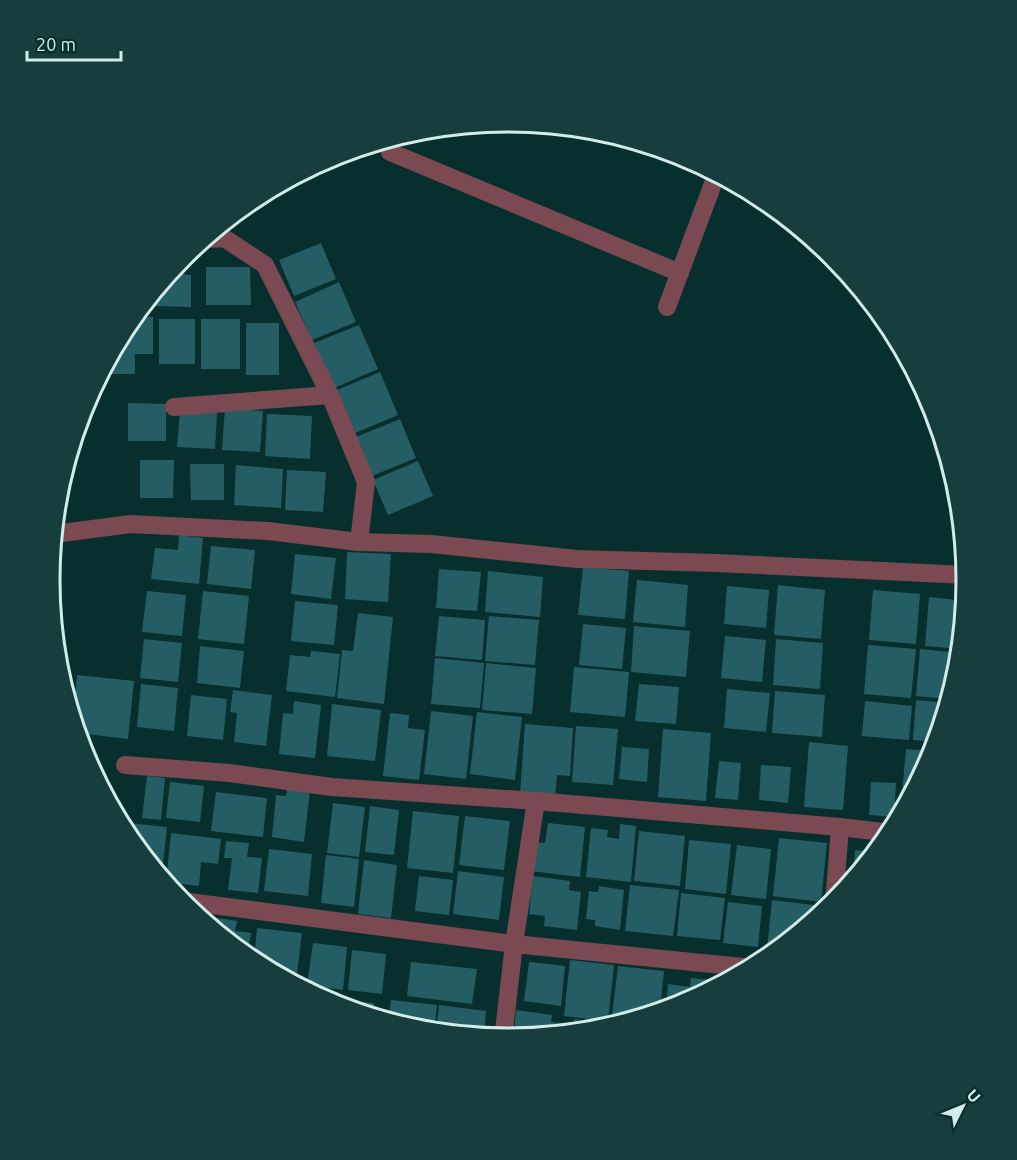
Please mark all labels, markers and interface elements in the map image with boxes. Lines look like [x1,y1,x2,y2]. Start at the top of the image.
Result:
scale bar [27,24,122,62]
text: 20 m [36,34,76,54]
north arrow [933,1076,993,1136]
text: U [964,1086,984,1106]

